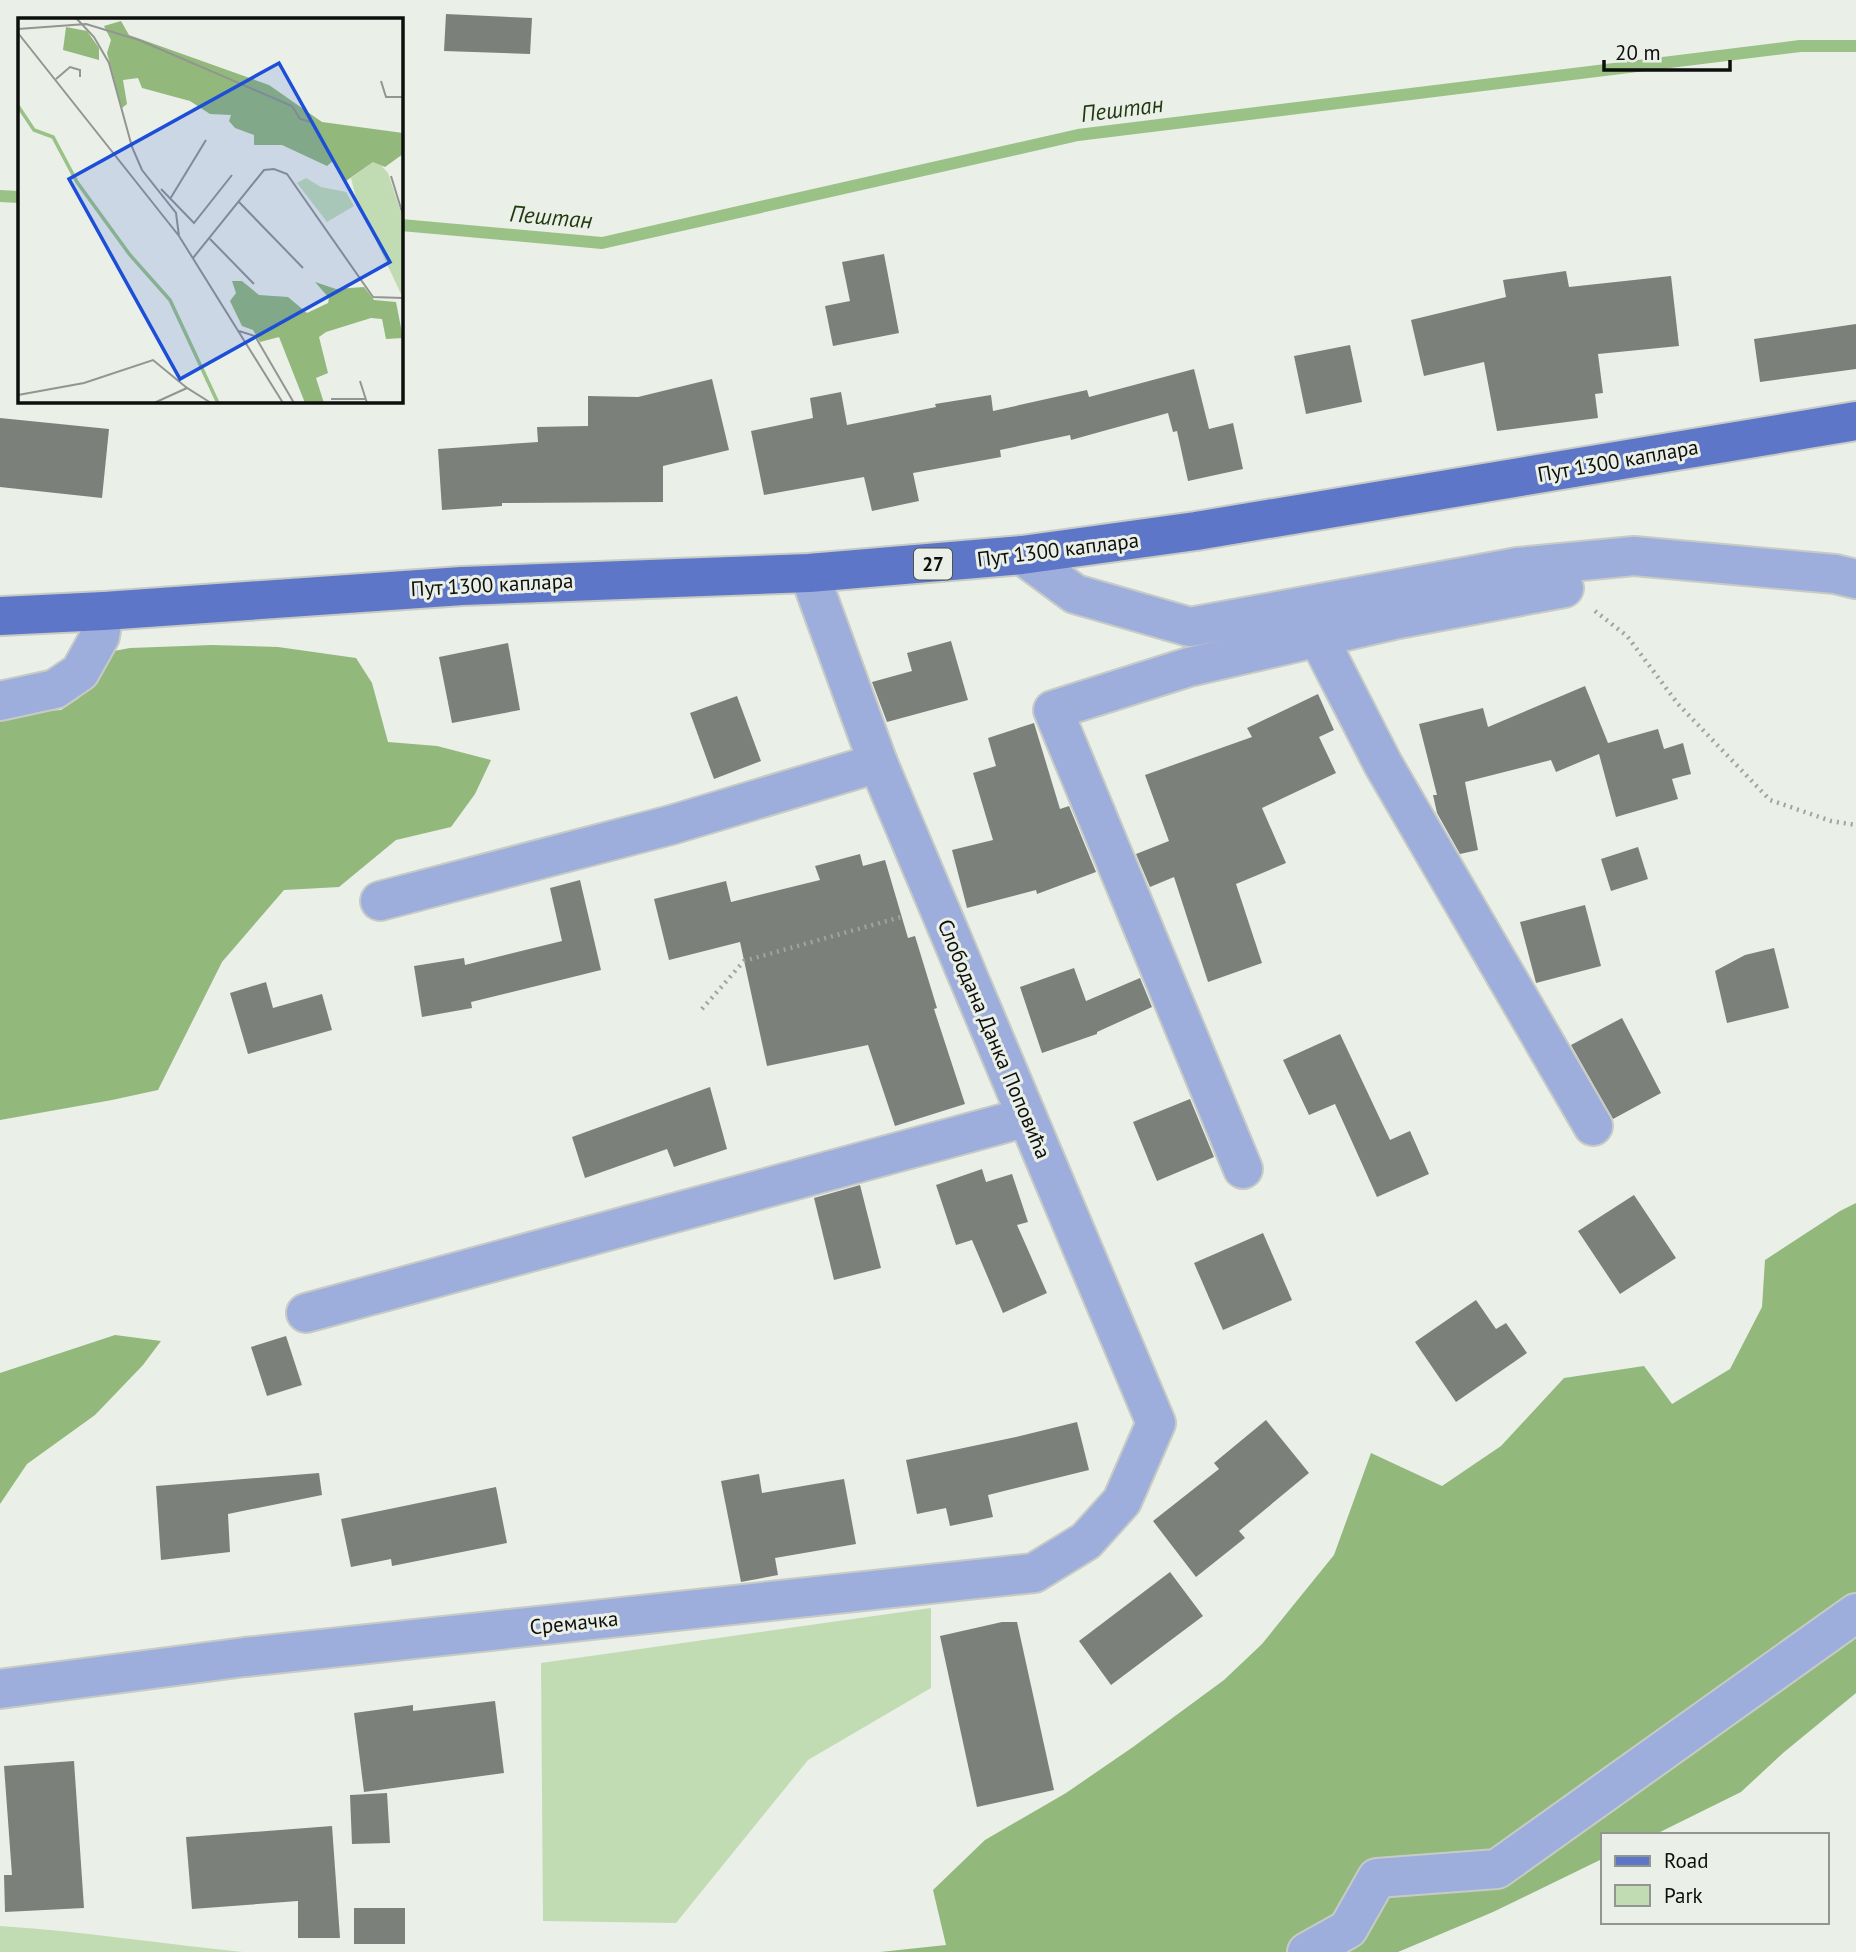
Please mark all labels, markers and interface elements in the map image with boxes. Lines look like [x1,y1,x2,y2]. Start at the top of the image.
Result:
inset map [18,18,402,402]
scale bar [1604,28,1730,72]
text: 20 m [1615,39,1661,66]
water label: Пештан [1079,89,1165,128]
water label: Пештан [508,198,594,235]
street label: Пут 1300 каплара [1535,433,1700,488]
street label: Пут 1300 каплара [976,526,1140,573]
road number: 27 [914,548,952,580]
street label: Пут 1300 каплара [410,567,574,602]
street label: Слободана Данка Поповића [932,915,1057,1163]
street label: Сремачка [528,1604,619,1641]
legend [1601,1833,1828,1924]
text: Road [1664,1847,1708,1874]
text: Park [1664,1882,1703,1909]

